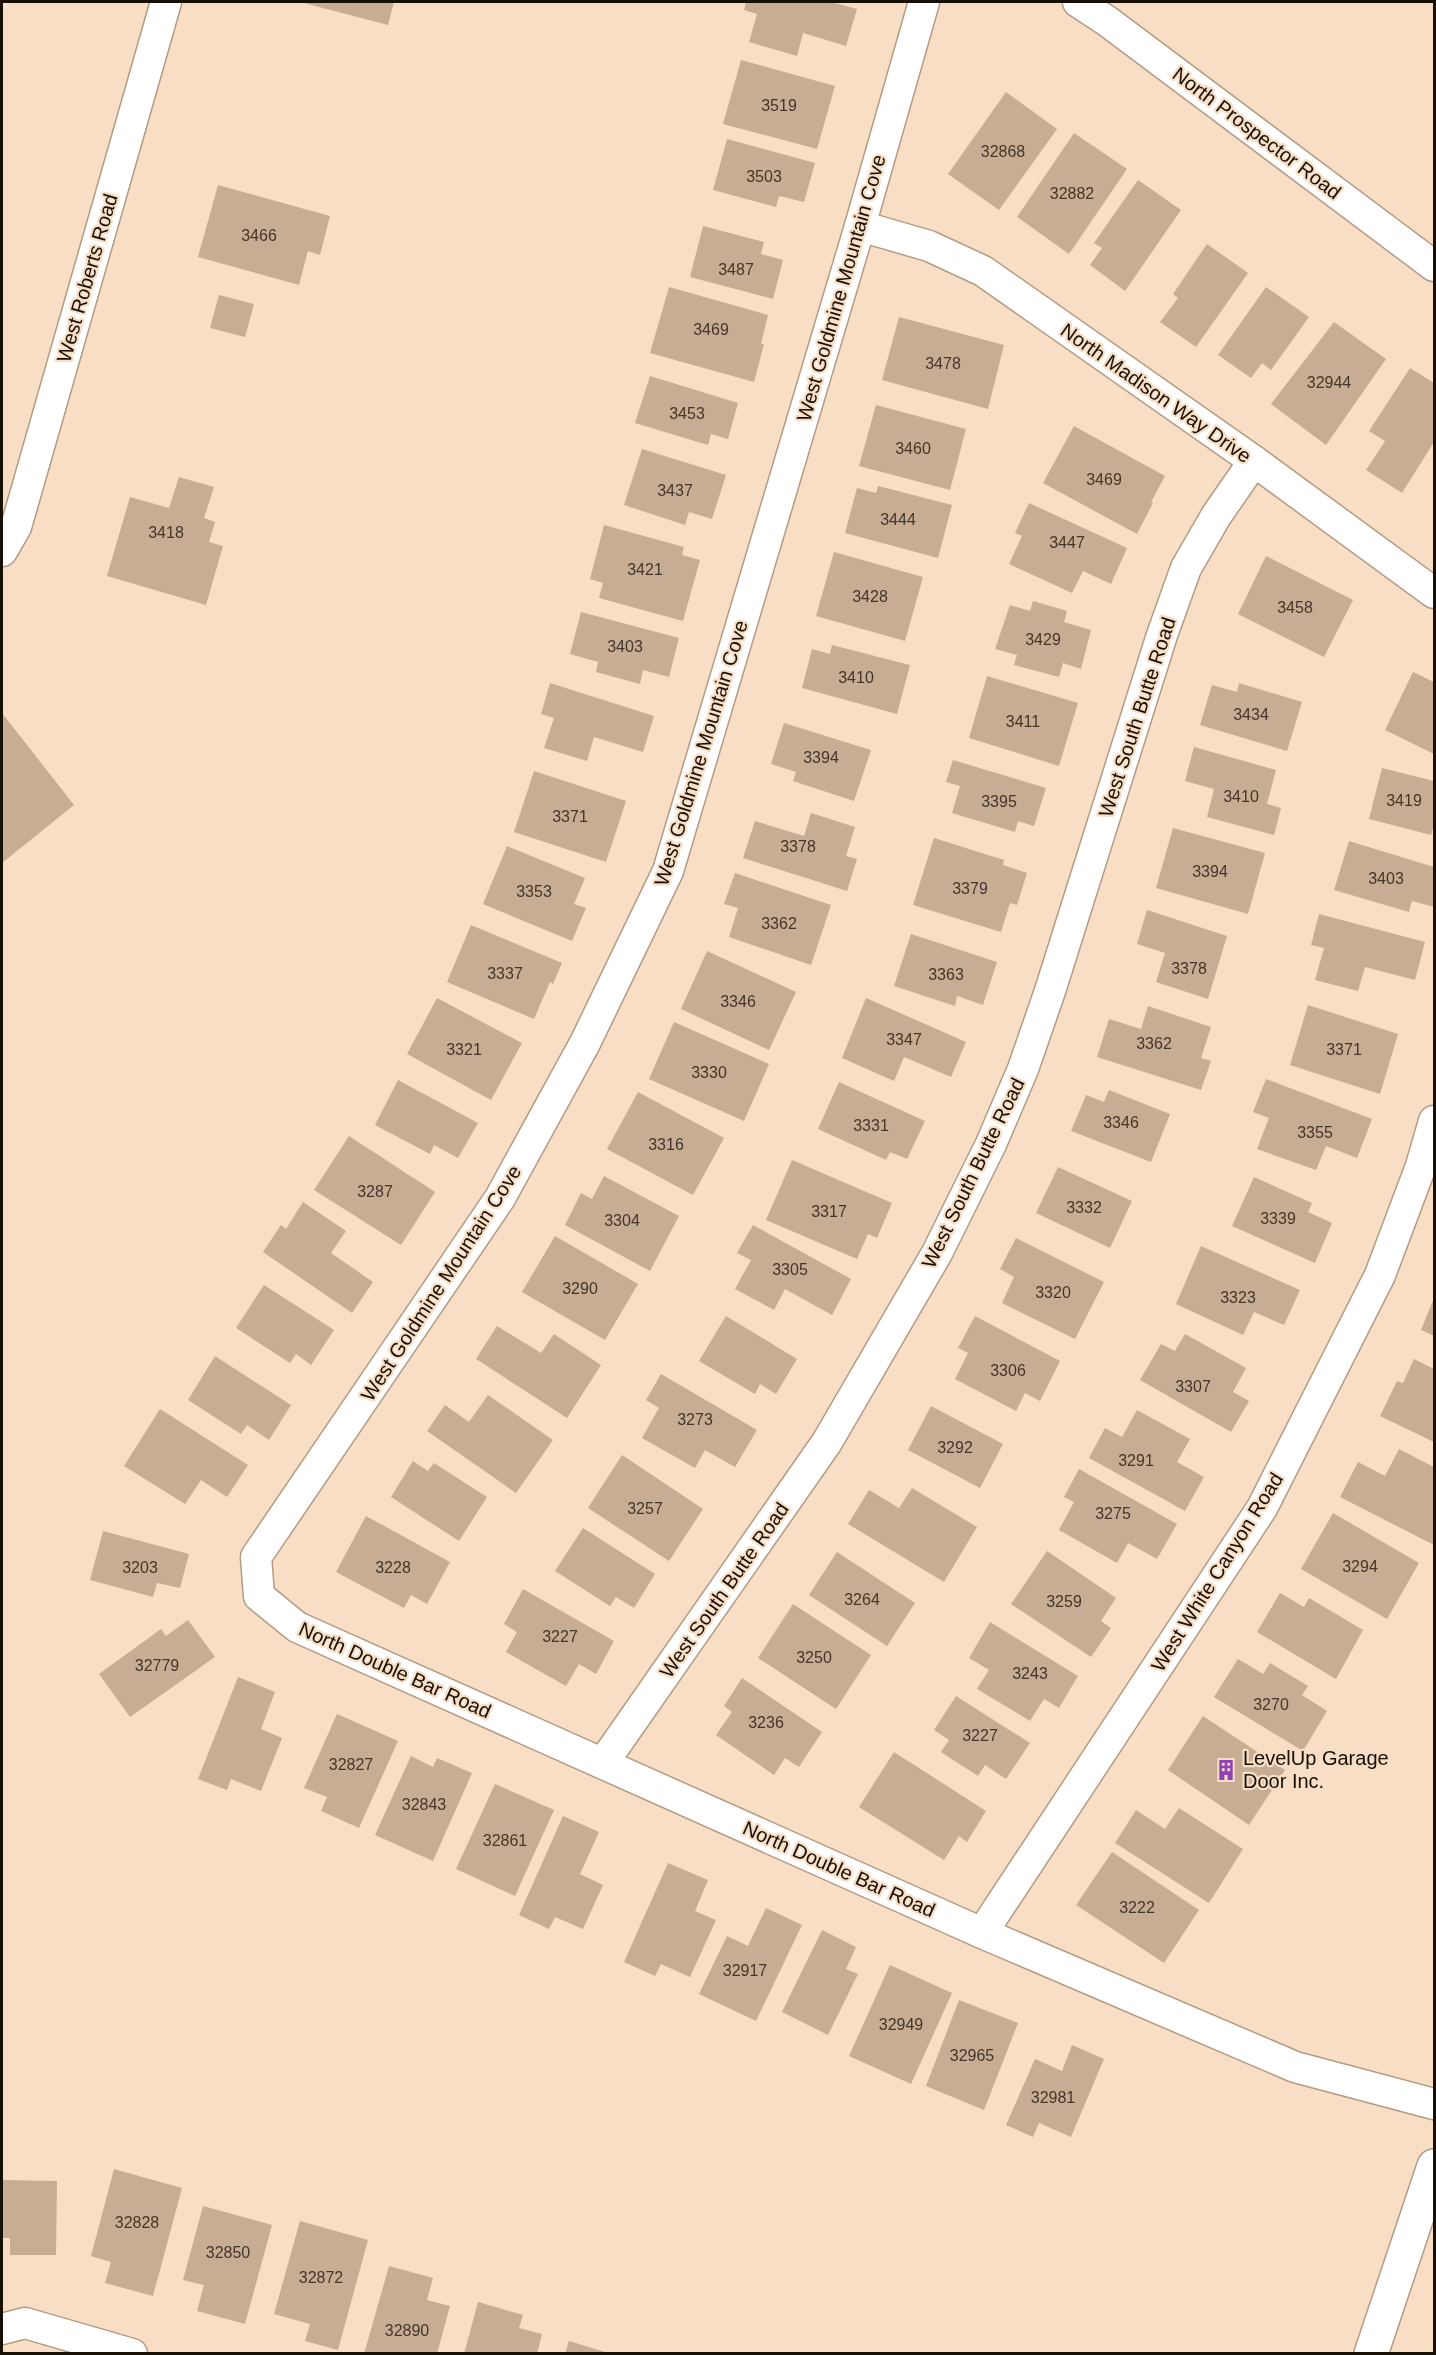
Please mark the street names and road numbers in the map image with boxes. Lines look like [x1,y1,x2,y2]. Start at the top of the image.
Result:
street label: North Prospector Road [1169,63,1345,203]
street label: West Goldmine Mountain Cove [792,152,890,424]
street label: West Roberts Road [52,191,122,365]
street label: North Madison Way Drive [1057,319,1255,467]
street label: West South Butte Road [1094,614,1180,820]
street label: West Goldmine Mountain Cove [650,618,752,888]
street label: West South Butte Road [917,1074,1029,1272]
street label: West Goldmine Mountain Cove [356,1161,526,1405]
street label: West White Canyon Road [1147,1469,1287,1675]
street label: West South Butte Road [655,1498,793,1682]
street label: North Double Bar Road [296,1618,494,1722]
street label: North Double Bar Road [740,1817,938,1921]

